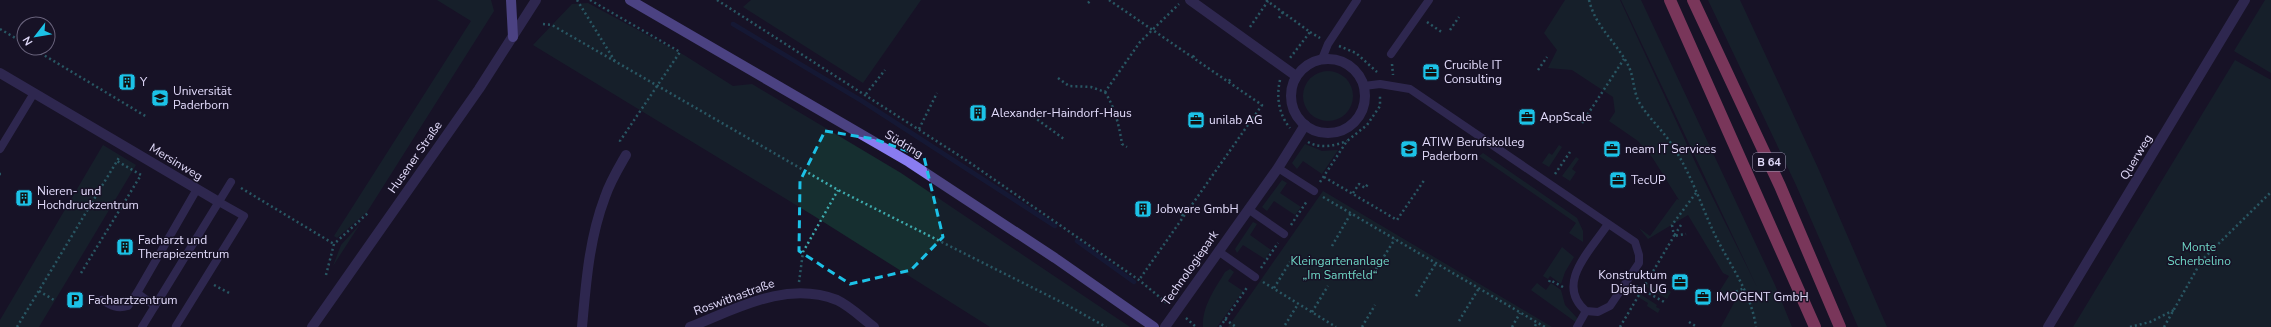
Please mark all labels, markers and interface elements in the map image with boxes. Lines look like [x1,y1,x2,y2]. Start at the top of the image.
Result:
north arrow [16,16,56,56]
text: N [19,34,36,48]
place label: Crucible IT Consulting [1444,57,1502,87]
office icon: Crucible IT Consulting [1421,62,1441,82]
building icon: Y [117,72,137,92]
place label: Y [139,74,148,90]
place label: Universität Paderborn [173,83,232,113]
school or university icon: Universität Paderborn [150,88,170,108]
building icon: Alexander-Haindorf-Haus [968,103,988,123]
place label: Alexander-Haindorf-Haus [991,105,1132,121]
office icon: AppScale [1517,107,1537,127]
place label: AppScale [1540,109,1592,125]
office icon: unilab AG [1186,110,1206,130]
place label: unilab AG [1209,112,1263,128]
street label: Husener Straße [384,118,446,196]
street label: Südring [882,126,926,162]
street label: Querweg [2116,131,2156,183]
place label: ATIW Berufskolleg Paderborn [1422,134,1525,164]
school or university icon: ATIW Berufskolleg Paderborn [1399,139,1419,159]
office icon: neam IT Services [1602,139,1622,159]
street label: Mersinweg [146,140,206,184]
place label: neam IT Services [1625,141,1717,157]
road number: B 64 [1753,153,1785,171]
office icon: TecUP [1608,170,1628,190]
place label: TecUP [1631,172,1666,188]
place label: Nieren- und Hochdruckzentrum [37,183,139,213]
building icon: Nieren- und Hochdruckzentrum [14,188,34,208]
building icon: Jobware GmbH [1133,199,1153,219]
place label: Jobware GmbH [1155,201,1239,217]
street label: Technologiepark [1158,226,1223,309]
place label: Facharzt und Therapiezentrum [138,232,229,262]
building icon: Facharzt und Therapiezentrum [115,237,135,257]
park label: Monte Scherbelino [2167,239,2231,269]
park label: Kleingartenanlage „Im Samtfeld“ [1291,253,1389,283]
place label: Konstruktum Digital UG [1598,267,1667,297]
office icon: Konstruktum Digital UG [1670,272,1690,292]
street label: Roswithastraße [691,275,777,319]
office icon: IMOGENT GmbH [1693,287,1713,307]
place label: IMOGENT GmbH [1716,289,1809,305]
parking icon: Facharztzentrum [65,290,85,310]
place label: Facharztzentrum [88,292,178,308]

